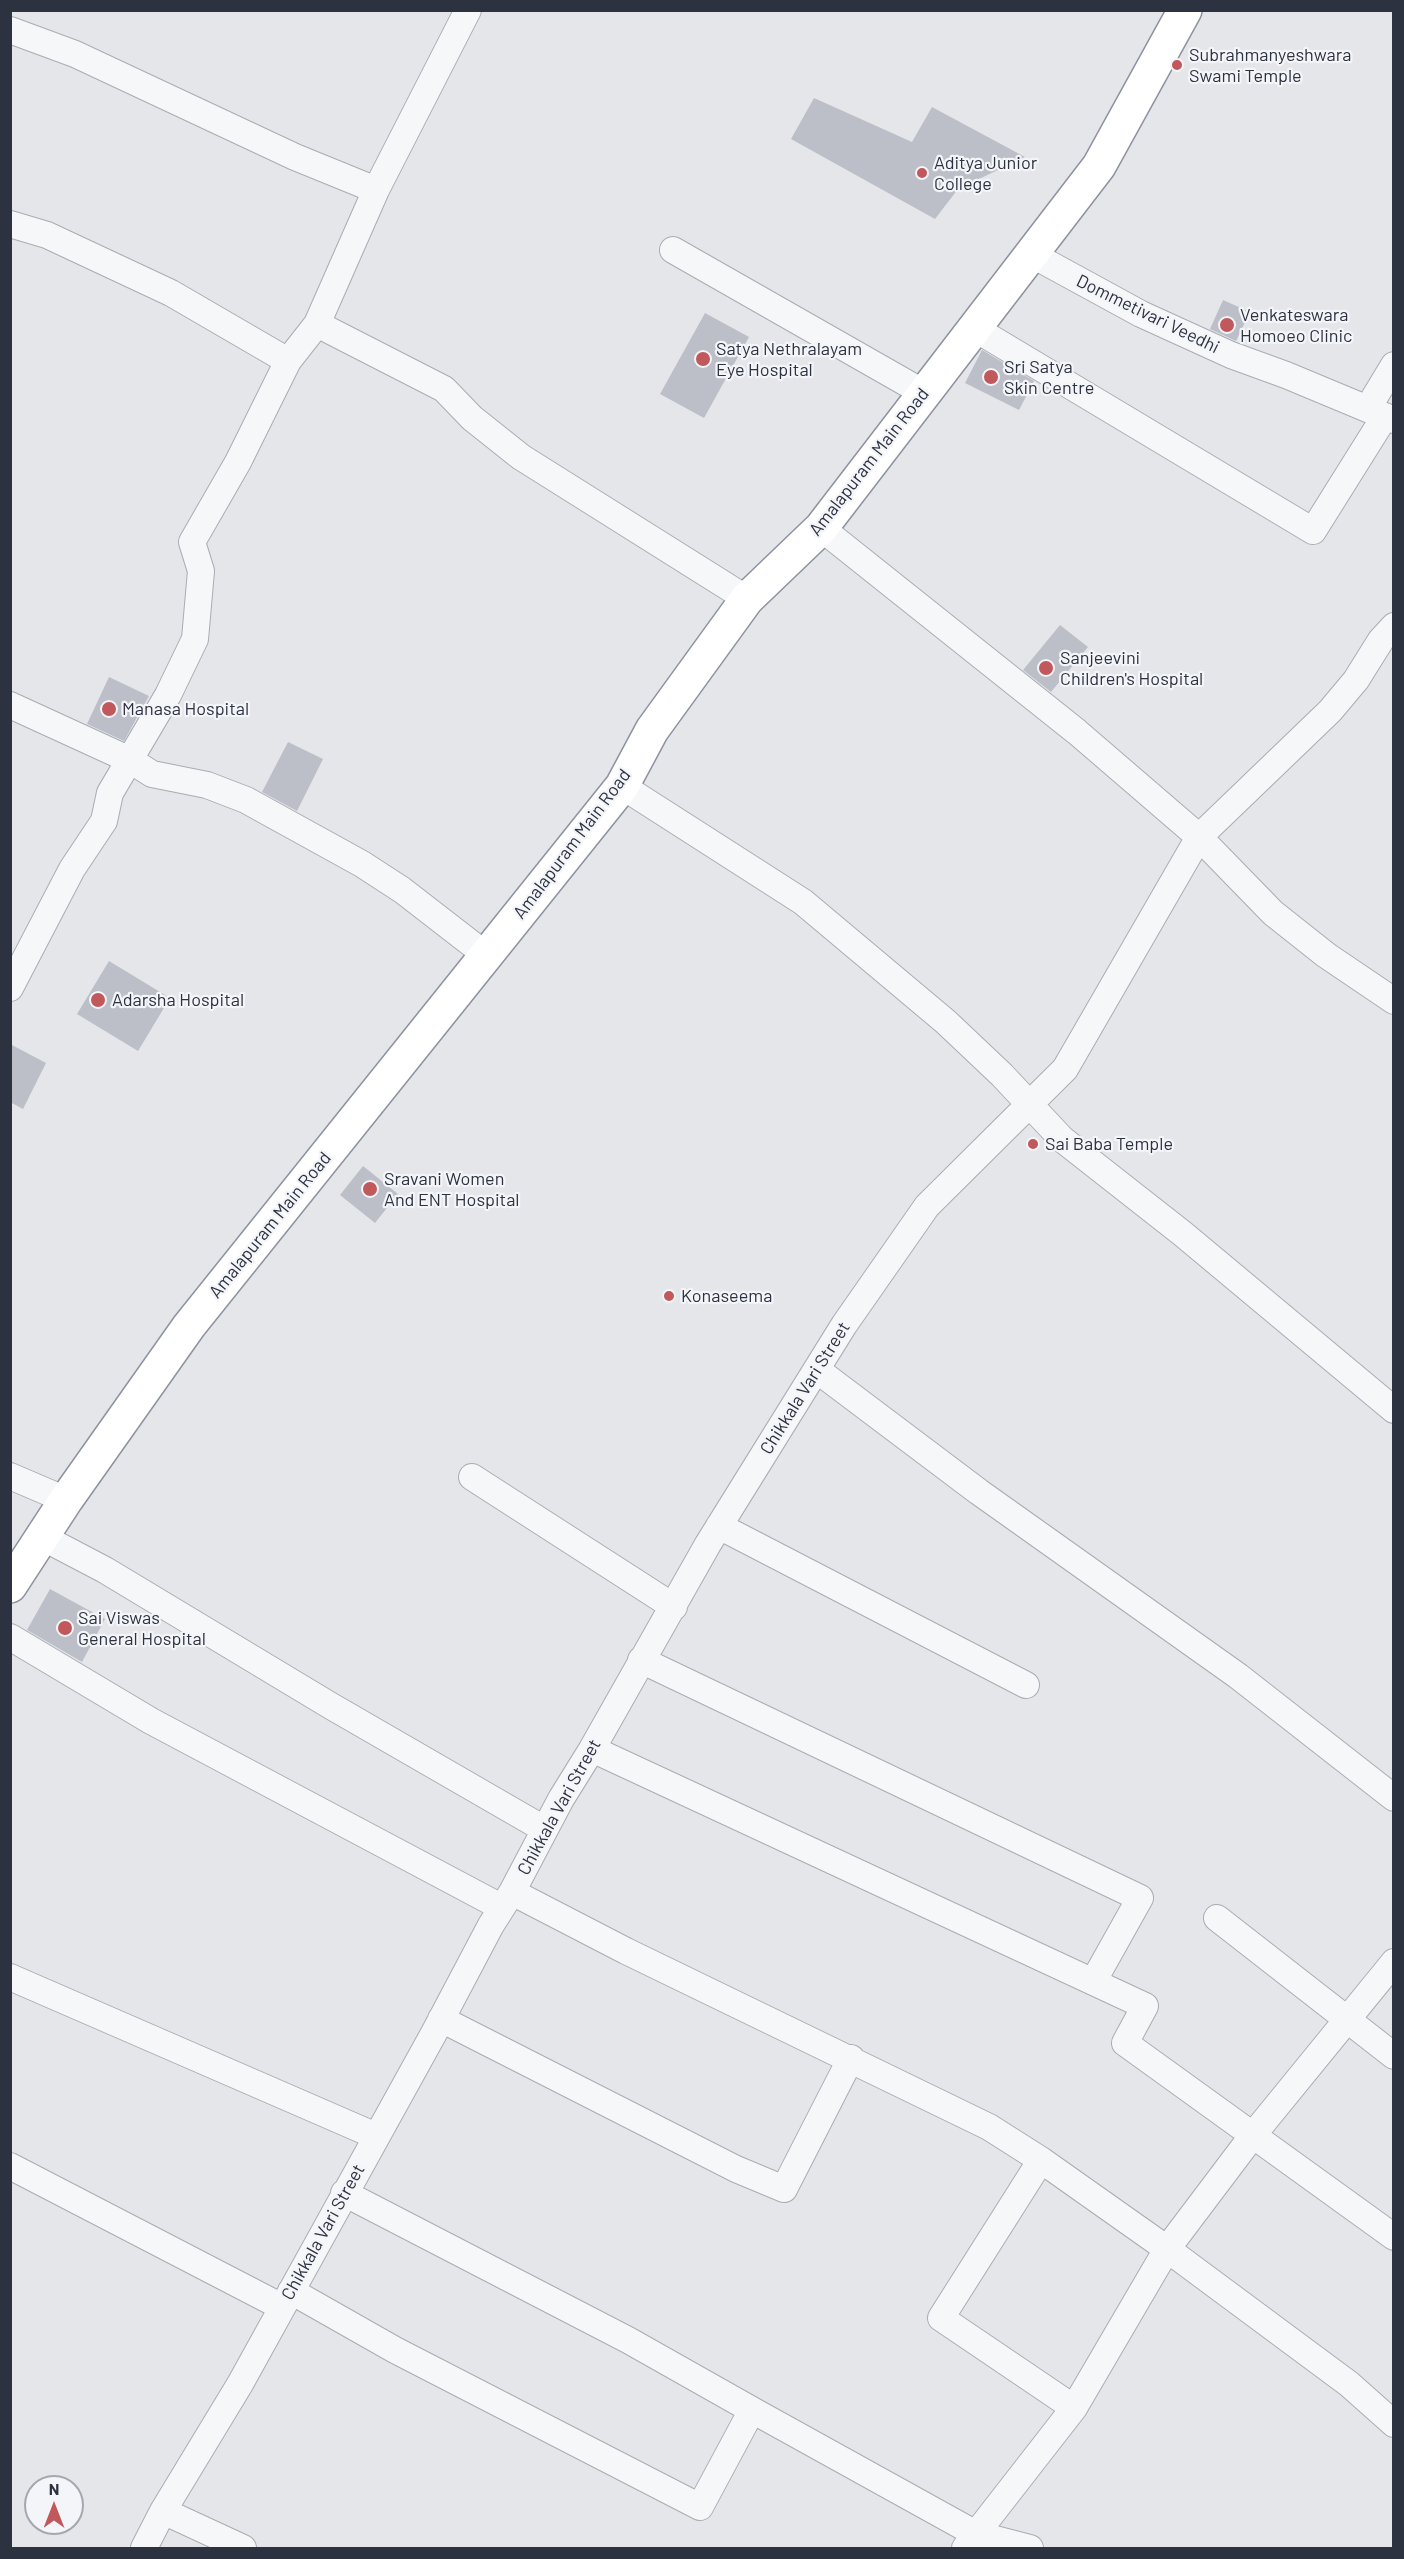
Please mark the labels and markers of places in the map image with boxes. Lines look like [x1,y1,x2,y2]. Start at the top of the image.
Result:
place label: Subrahmanyeshwara Swami Temple [1189,44,1351,86]
marker: Subrahmanyeshwara Swami Temple [1170,58,1184,72]
place label: Aditya Junior College [934,152,1037,195]
marker: Aditya Junior College [915,166,929,180]
place label: Venkateswara Homoeo Clinic [1240,304,1352,346]
marker: Venkateswara Homoeo Clinic [1218,316,1236,334]
place label: Satya Nethralayam Eye Hospital [716,338,862,380]
marker: Satya Nethralayam Eye Hospital [694,350,712,368]
place label: Sri Satya Skin Centre [1004,356,1094,398]
marker: Sri Satya Skin Centre [982,368,1000,386]
place label: Sanjeevini Children's Hospital [1060,647,1203,690]
marker: Sanjeevini Children's Hospital [1037,659,1055,677]
place label: Manasa Hospital [122,698,249,720]
marker: Manasa Hospital [100,700,118,718]
place label: Adarsha Hospital [112,989,244,1011]
marker: Adarsha Hospital [89,991,107,1009]
place label: Sai Baba Temple [1045,1133,1173,1155]
marker: Sai Baba Temple [1026,1137,1040,1151]
place label: Sravani Women And ENT Hospital [384,1168,519,1210]
marker: Sravani Women And ENT Hospital [361,1180,379,1198]
place label: Konaseema [681,1285,772,1307]
marker: Konaseema [662,1289,676,1303]
place label: Sai Viswas General Hospital [78,1607,206,1650]
marker: Sai Viswas General Hospital [56,1619,74,1637]

